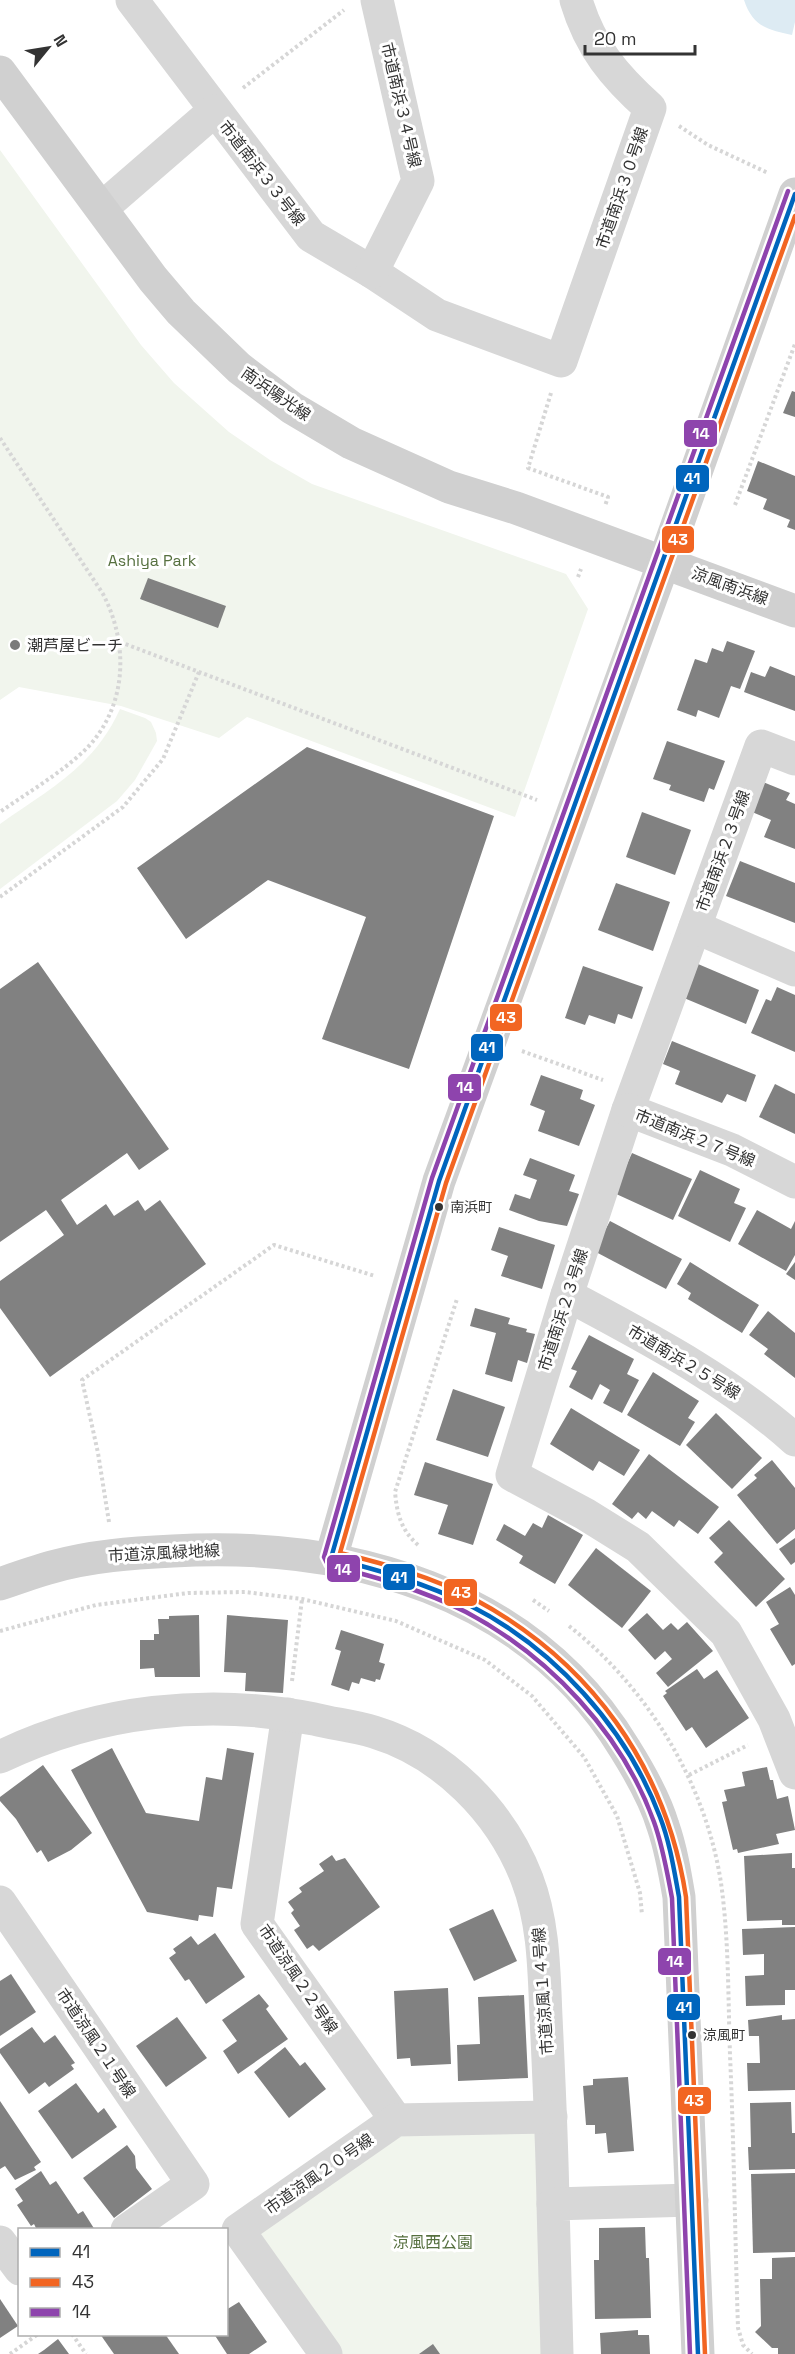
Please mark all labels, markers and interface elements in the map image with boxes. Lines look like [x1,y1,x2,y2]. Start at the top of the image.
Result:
north arrow [18,18,78,78]
scale bar [585,18,694,56]
text: 20 m [594,27,637,50]
text: N [49,31,72,51]
street label: 市道南浜３４号線 [376,40,426,170]
street label: 市道南浜３３号線 [214,116,310,230]
street label: 市道南浜３０号線 [591,124,653,252]
street label: 南浜陽光線 [237,362,315,426]
line badge: 14 [683,419,718,448]
text: 14 [692,423,710,444]
line badge: 41 [675,464,710,493]
text: 41 [684,468,700,489]
line badge: 43 [661,525,695,554]
text: 43 [668,529,688,550]
park label: Ashiya Park [108,550,197,571]
street label: 涼風南浜線 [689,562,771,610]
place label: 潮芦屋ビーチ [27,635,123,656]
marker: 潮芦屋ビーチ [8,638,22,652]
street label: 市道南浜２３号線 [691,787,755,915]
line badge: 43 [489,1003,523,1032]
text: 43 [496,1007,516,1028]
line badge: 41 [470,1033,504,1062]
text: 41 [479,1037,495,1058]
line badge: 14 [447,1073,482,1102]
text: 14 [456,1077,474,1098]
street label: 市道南浜２７号線 [632,1104,758,1172]
place label: 南浜町 [450,1198,492,1216]
marker: 南浜町 [433,1201,445,1213]
street label: 市道南浜２３号線 [533,1246,593,1374]
street label: 市道南浜２５号線 [624,1320,744,1404]
street label: 市道涼風緑地線 [108,1540,220,1566]
line badge: 14 [326,1554,361,1583]
text: 14 [334,1559,352,1580]
line badge: 41 [382,1563,416,1591]
text: 41 [391,1567,407,1588]
line badge: 43 [443,1578,478,1607]
text: 43 [451,1582,471,1603]
street label: 市道涼風２２号線 [254,1920,342,2038]
street label: 市道涼風１４号線 [528,1926,558,2056]
line badge: 14 [657,1947,692,1976]
text: 14 [666,1951,684,1972]
street label: 市道涼風２１号線 [52,1984,140,2102]
line badge: 41 [666,1993,701,2021]
text: 41 [676,1997,692,2018]
place label: 涼風町 [703,2026,745,2044]
marker: 涼風町 [686,2029,698,2041]
line badge: 43 [677,2086,712,2115]
text: 43 [684,2090,704,2111]
street label: 市道涼風２０号線 [261,2129,377,2219]
legend [18,2228,228,2336]
park label: 涼風西公園 [393,2232,473,2253]
text: 41 [72,2240,90,2263]
text: 43 [72,2270,94,2293]
text: 14 [72,2300,91,2323]

